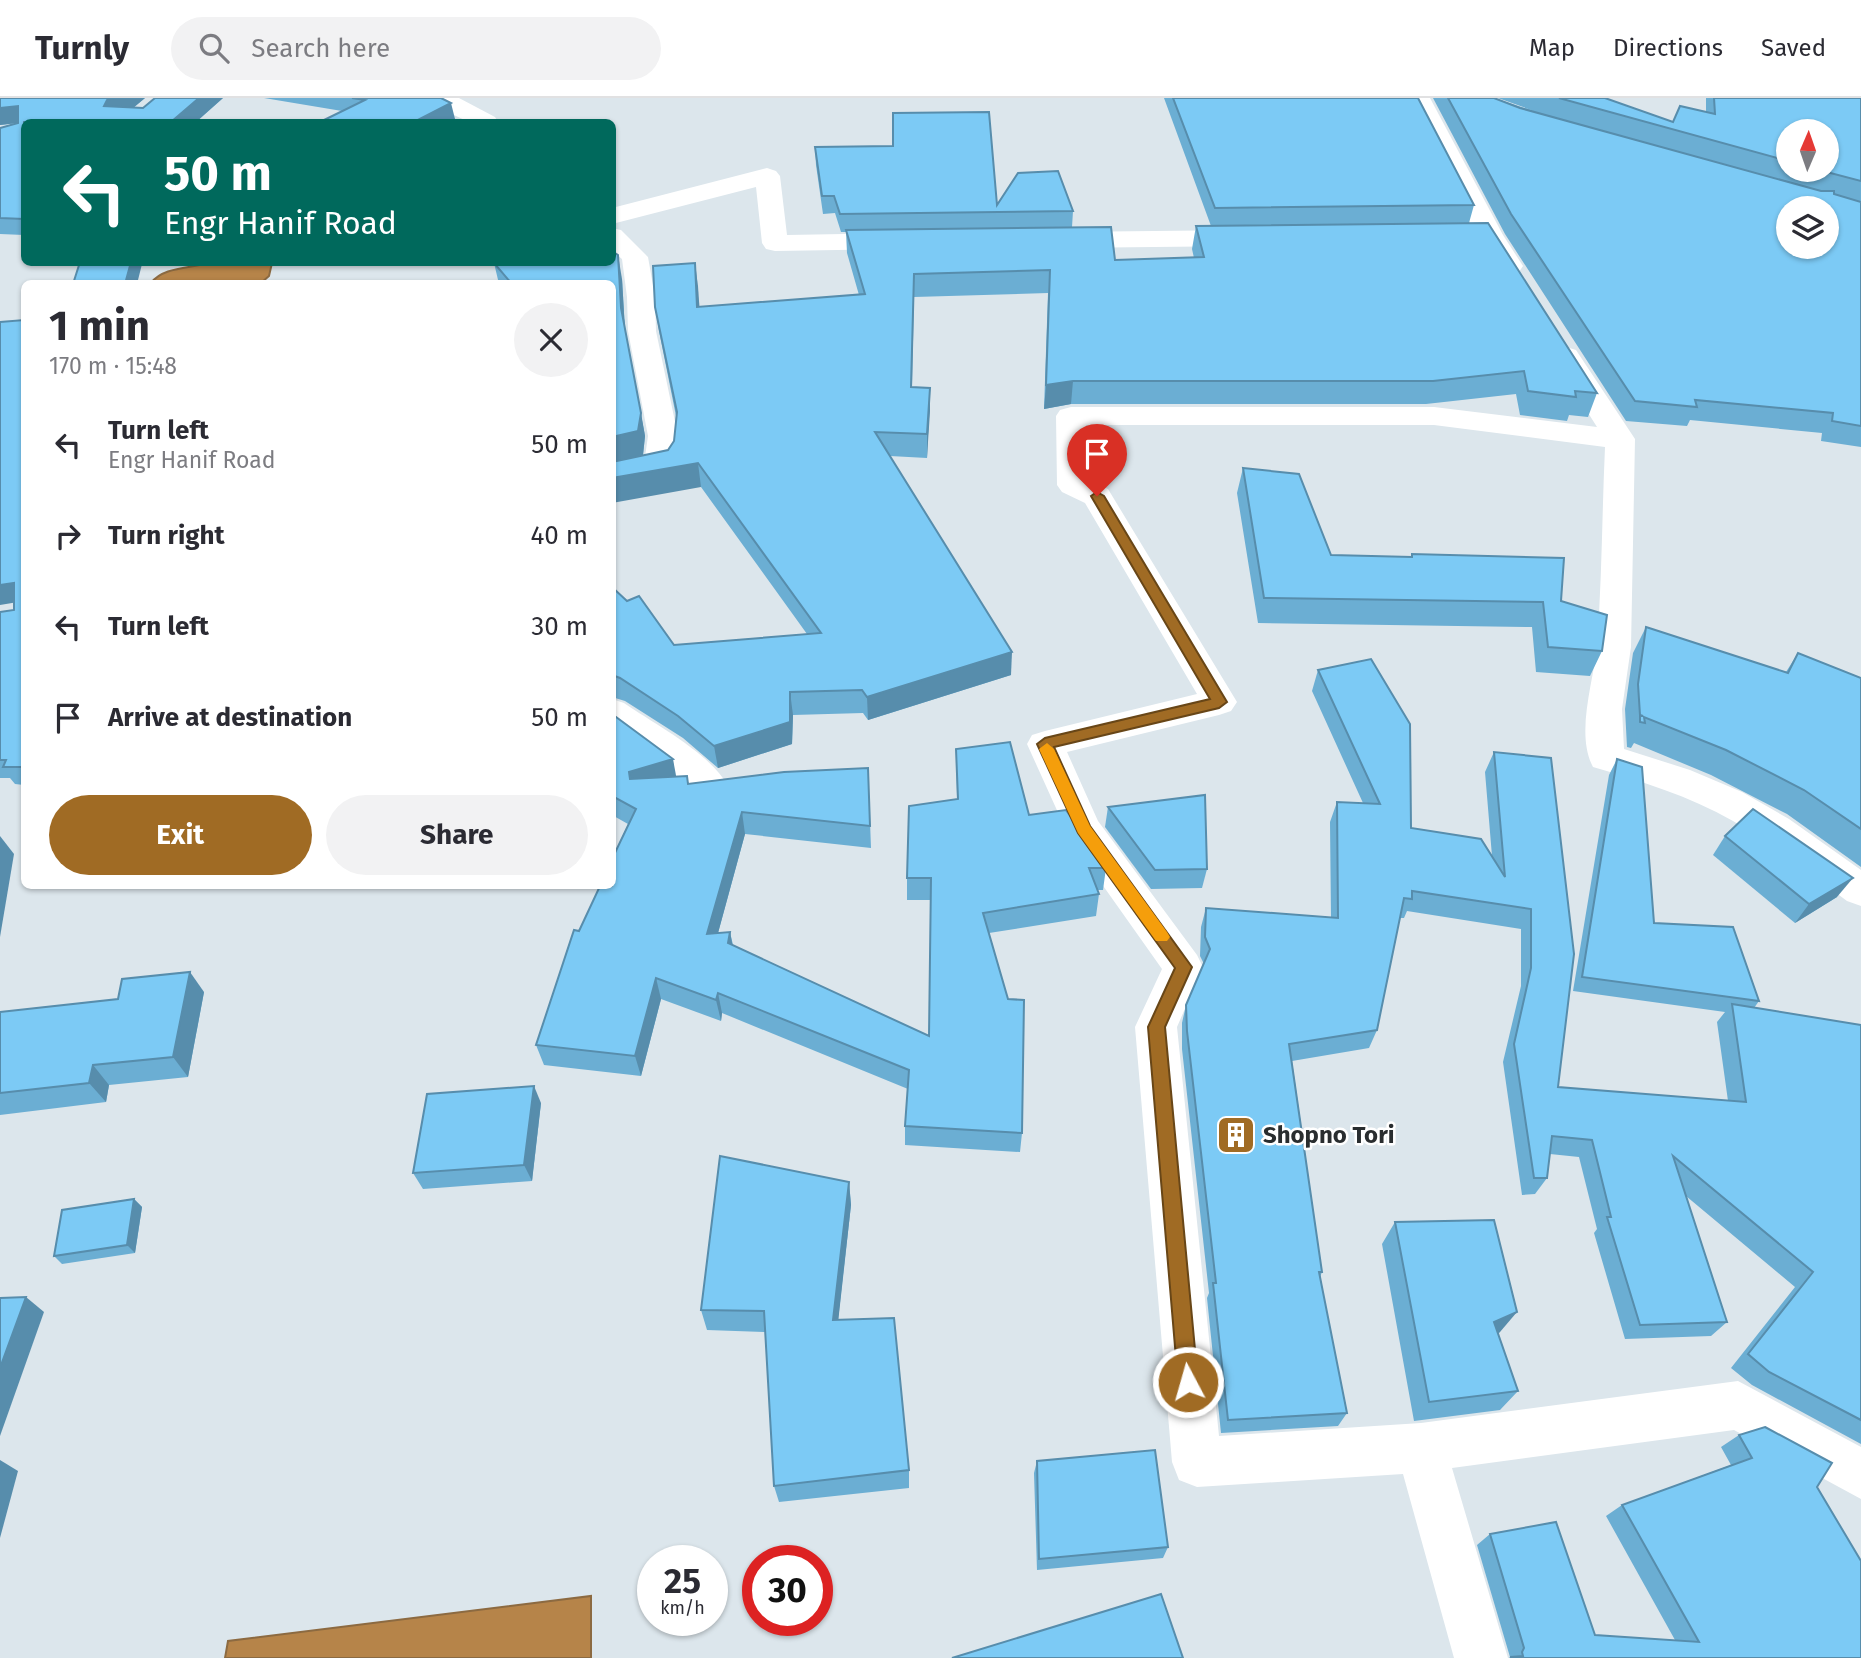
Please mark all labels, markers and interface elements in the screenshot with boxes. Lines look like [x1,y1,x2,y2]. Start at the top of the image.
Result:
search box [171,17,661,80]
text: Turnly [35,28,129,68]
icon: search [195,29,233,67]
text: Search here [251,33,390,64]
text: Map [1529,34,1575,62]
text: Directions [1613,34,1723,62]
text: Saved [1761,34,1826,62]
north arrow [1776,119,1839,182]
map controls [1776,119,1839,259]
text: 50 m [164,144,272,203]
icon: left [49,147,140,238]
button: layers [1776,196,1839,259]
text: Engr Hanif Road [164,204,397,242]
text: 1 min [49,301,150,351]
button: close [514,303,588,377]
text: 170 m · 15:48 [49,352,177,380]
text: Turn left [108,415,209,446]
pin [1067,424,1127,496]
icon: left [49,426,87,464]
text: 50 m [531,429,588,460]
icon: arrive [1078,435,1116,473]
text: Engr Hanif Road [108,446,275,474]
icon: right [49,517,87,555]
text: Turn right [108,520,225,551]
text: 40 m [530,520,588,551]
icon: left [49,608,87,646]
text: Turn left [108,611,209,642]
text: 30 m [531,611,588,642]
icon: arrive [49,699,87,737]
text: Arrive at destination [108,702,352,733]
text: 50 m [531,702,588,733]
button: Exit [49,795,312,875]
button: Share [326,795,588,875]
building icon: Shopno Tori [1215,1114,1257,1156]
place label: Shopno Tori [1263,1121,1395,1149]
position arrow [1151,1345,1225,1419]
speed limit sign: 30 [742,1545,833,1636]
text: 25 [664,1560,701,1602]
text: km/h [660,1597,705,1619]

